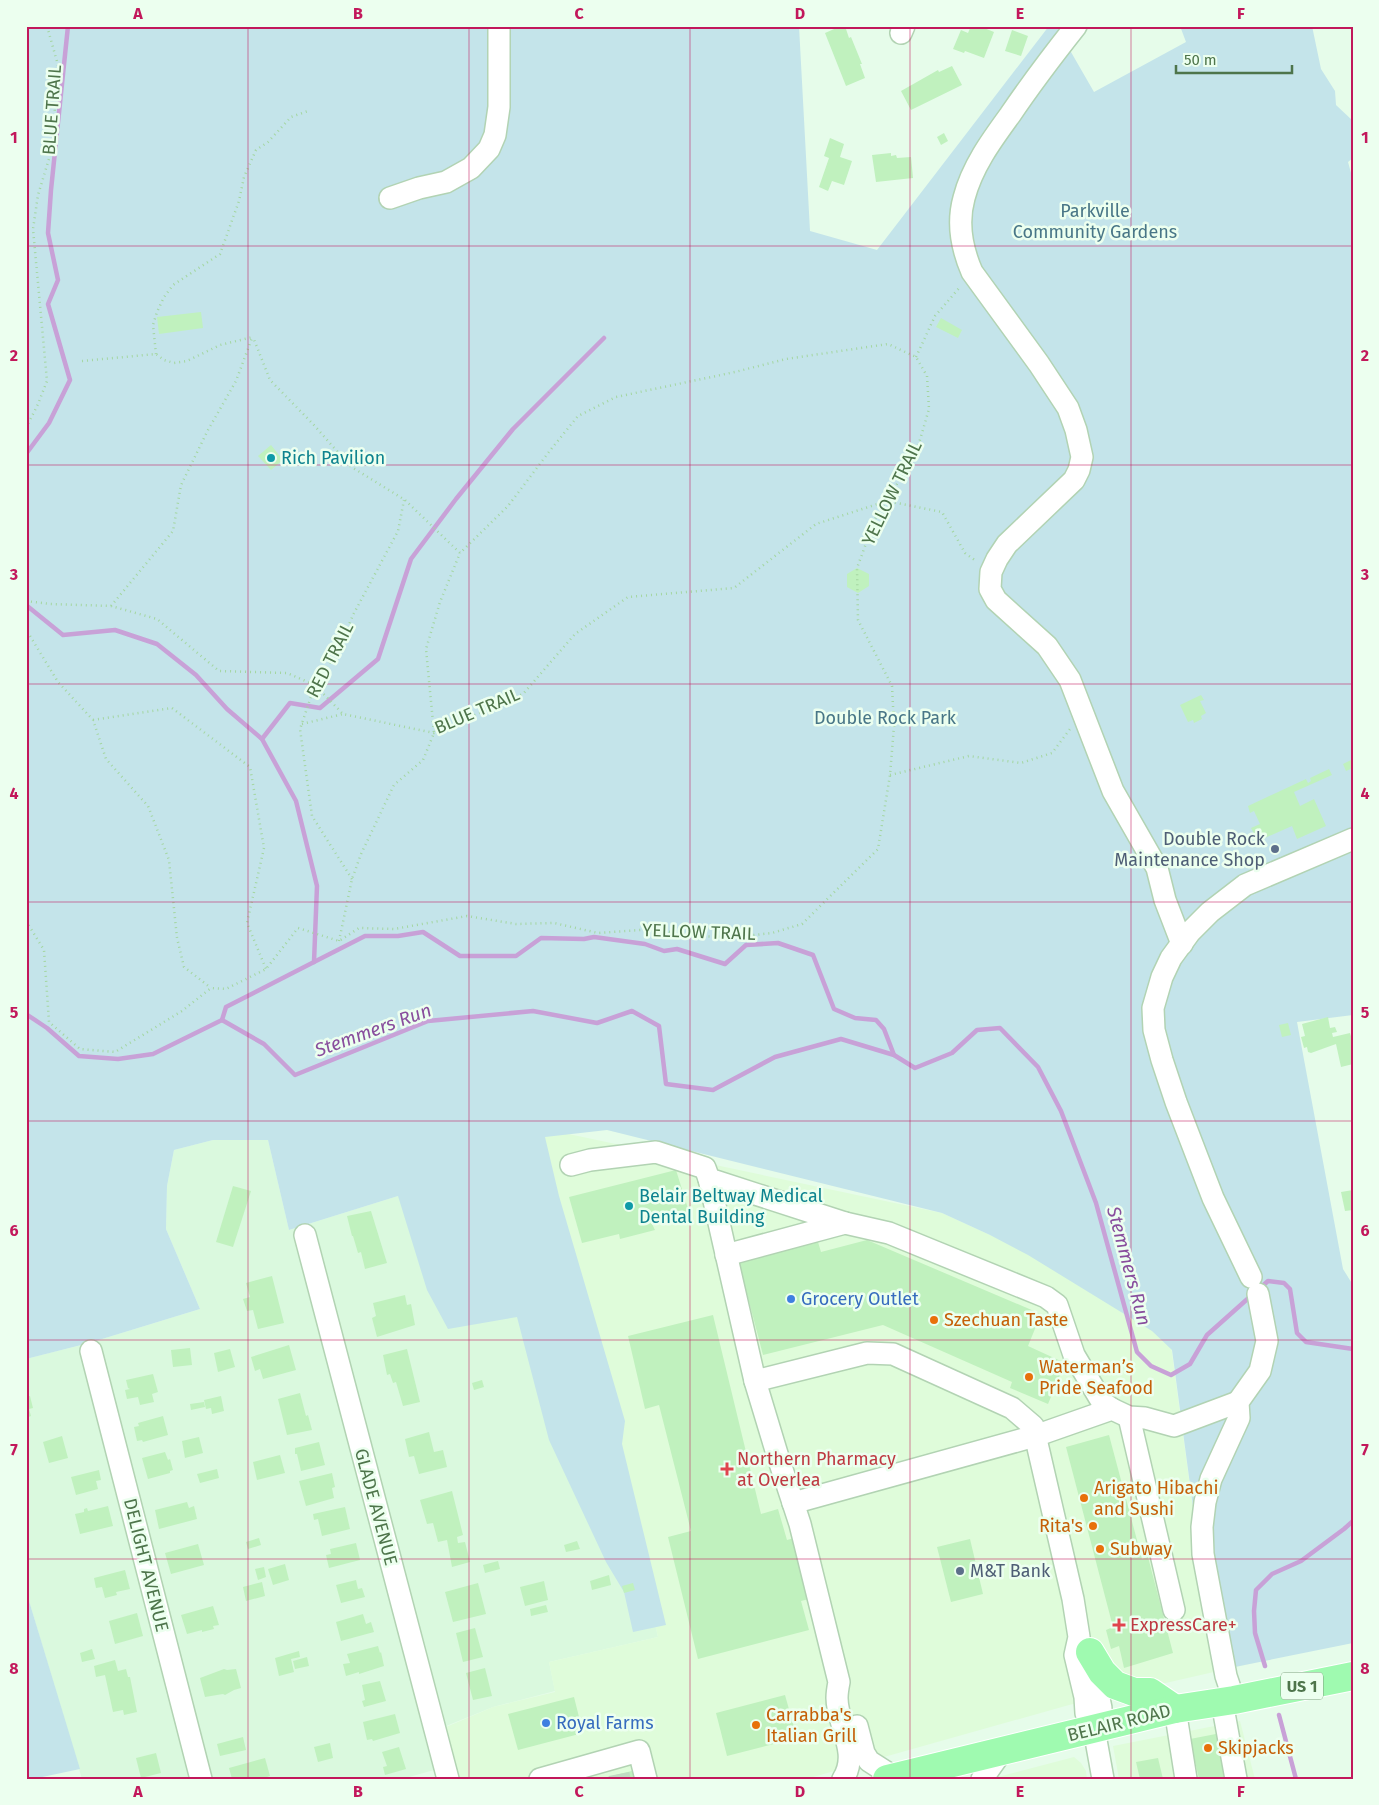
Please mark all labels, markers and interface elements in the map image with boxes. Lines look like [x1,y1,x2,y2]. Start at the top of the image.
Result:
text: A [132,4,143,23]
text: B [353,4,363,23]
text: C [574,4,584,23]
text: D [795,4,805,23]
text: E [1016,4,1024,23]
text: F [1237,4,1245,23]
scale bar [1176,42,1293,74]
text: 50 m [1184,51,1217,69]
street label: BLUE TRAIL [38,64,66,156]
text: 1 [10,128,18,147]
text: 1 [1361,128,1369,147]
park label: Parkville Community Gardens [1013,200,1177,243]
text: 2 [10,346,18,365]
text: 2 [1361,346,1369,365]
street label: YELLOW TRAIL [857,437,927,549]
place label: Rich Pavilion [281,447,385,469]
marker: Rich Pavilion [265,452,277,464]
text: 3 [9,565,18,584]
text: 3 [1360,565,1369,584]
street label: RED TRAIL [302,619,358,701]
street label: BLUE TRAIL [431,683,523,739]
park label: Double Rock Park [814,707,957,729]
text: 4 [9,784,19,803]
text: 4 [1360,784,1370,803]
place label: Double Rock Maintenance Shop [1114,828,1266,871]
marker: Double Rock Maintenance Shop [1269,843,1281,855]
street label: YELLOW TRAIL [642,919,756,945]
water label: Stemmers Run [311,998,434,1062]
text: 5 [10,1003,19,1022]
text: 5 [1361,1003,1370,1022]
place label: Belair Beltway Medical Dental Building [639,1185,823,1228]
marker: Belair Beltway Medical Dental Building [623,1200,635,1212]
water label: Stemmers Run [1102,1203,1156,1328]
text: 6 [9,1221,19,1240]
text: 6 [1360,1221,1370,1240]
place label: Grocery Outlet [801,1288,919,1310]
marker: Grocery Outlet [785,1293,797,1305]
place label: Szechuan Taste [944,1309,1068,1331]
marker: Szechuan Taste [928,1314,940,1326]
place label: Waterman’s Pride Seafood [1039,1356,1153,1399]
marker: Waterman’s Pride Seafood [1023,1371,1035,1383]
text: 7 [10,1440,18,1459]
text: 7 [1361,1440,1369,1459]
street label: GLADE AVENUE [350,1446,402,1568]
place label: Northern Pharmacy at Overlea [737,1448,896,1491]
marker: Northern Pharmacy at Overlea [721,1463,733,1475]
place label: Arigato Hibachi and Sushi [1094,1477,1219,1520]
marker: Arigato Hibachi and Sushi [1078,1492,1090,1504]
street label: DELIGHT AVENUE [119,1496,173,1634]
place label: Rita's [1039,1515,1083,1537]
marker: Rita's [1087,1520,1099,1532]
place label: Subway [1110,1538,1172,1560]
marker: Subway [1094,1543,1106,1555]
place label: M&T Bank [970,1560,1051,1582]
marker: M&T Bank [954,1565,966,1577]
place label: ExpressCare+ [1130,1614,1237,1636]
marker: ExpressCare+ [1112,1618,1126,1632]
text: 8 [9,1659,19,1678]
text: 8 [1360,1659,1370,1678]
road number: US 1 [1281,1672,1323,1700]
street label: BELAIR ROAD [1065,1700,1173,1746]
place label: Carrabba's Italian Grill [766,1704,857,1747]
place label: Royal Farms [556,1712,654,1734]
marker: Royal Farms [540,1717,552,1729]
marker: Carrabba's Italian Grill [750,1719,762,1731]
place label: Skipjacks [1218,1737,1294,1759]
marker: Skipjacks [1202,1742,1214,1754]
text: A [132,1782,143,1801]
text: B [353,1782,363,1801]
text: C [574,1782,584,1801]
text: D [795,1782,805,1801]
text: E [1016,1782,1024,1801]
text: F [1237,1782,1245,1801]

